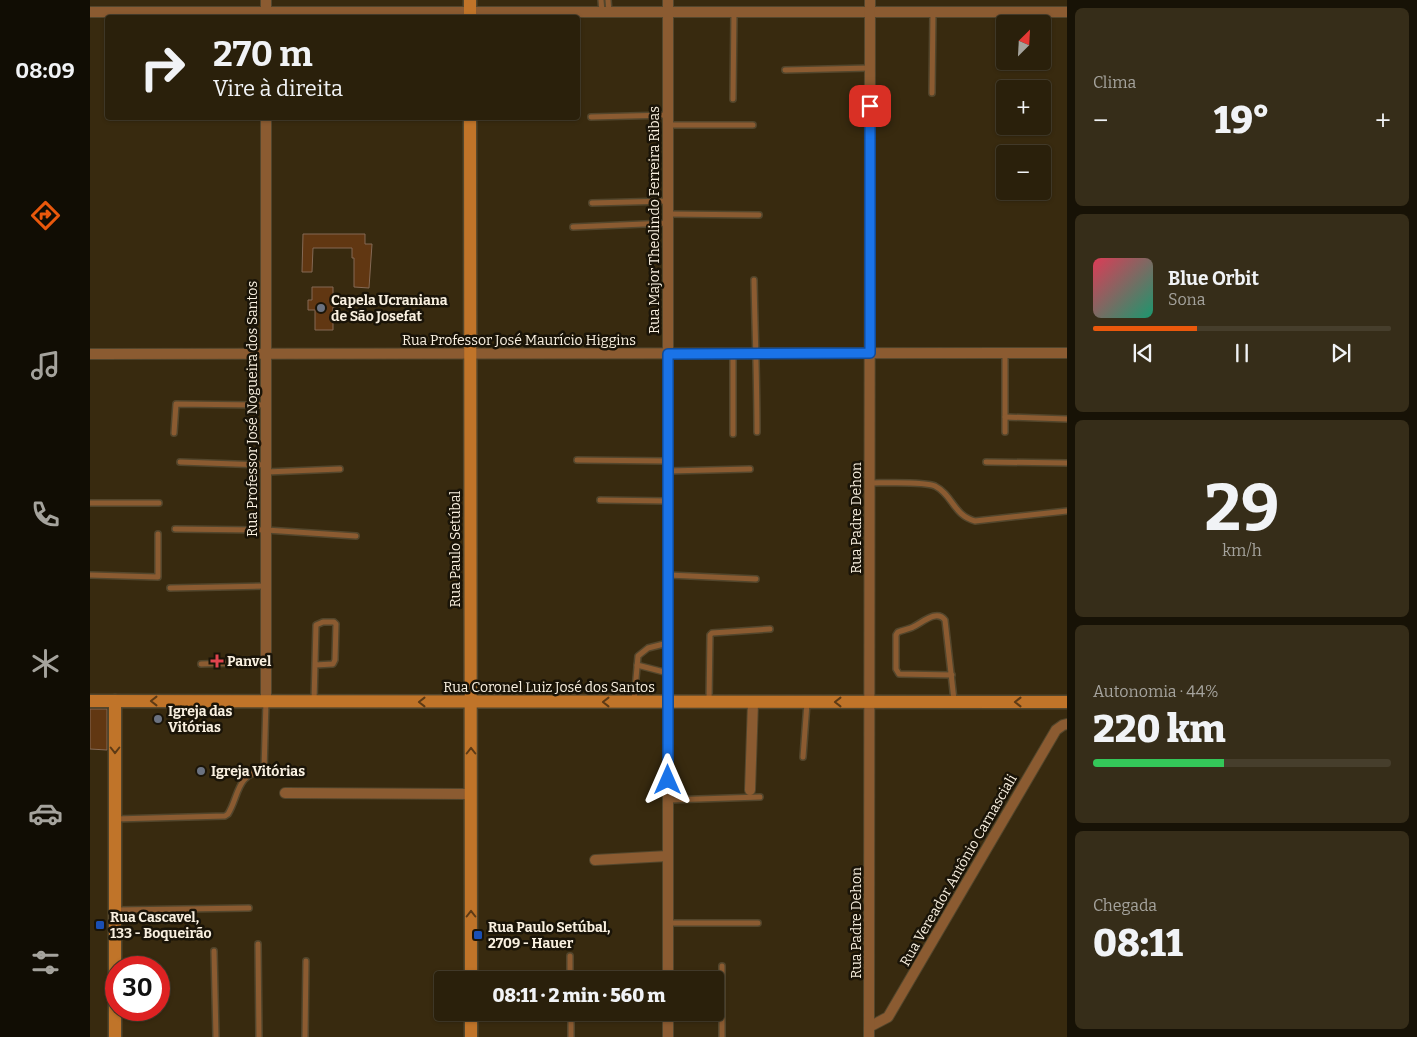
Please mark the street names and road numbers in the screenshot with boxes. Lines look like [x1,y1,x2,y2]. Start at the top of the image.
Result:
street label: Rua Major Theolindo Ferreira Ribas [646,106,663,334]
street label: Rua Professor José Nogueira dos Santos [244,281,261,537]
street label: Rua Professor José Maurício Higgins [402,332,636,349]
street label: Rua Padre Dehon [848,462,865,574]
street label: Rua Paulo Setúbal [447,491,464,607]
street label: Rua Coronel Luiz José dos Santos [443,679,655,696]
street label: Rua Vereador Antônio Carnasciali [896,771,1020,969]
street label: Rua Padre Dehon [848,867,865,979]

